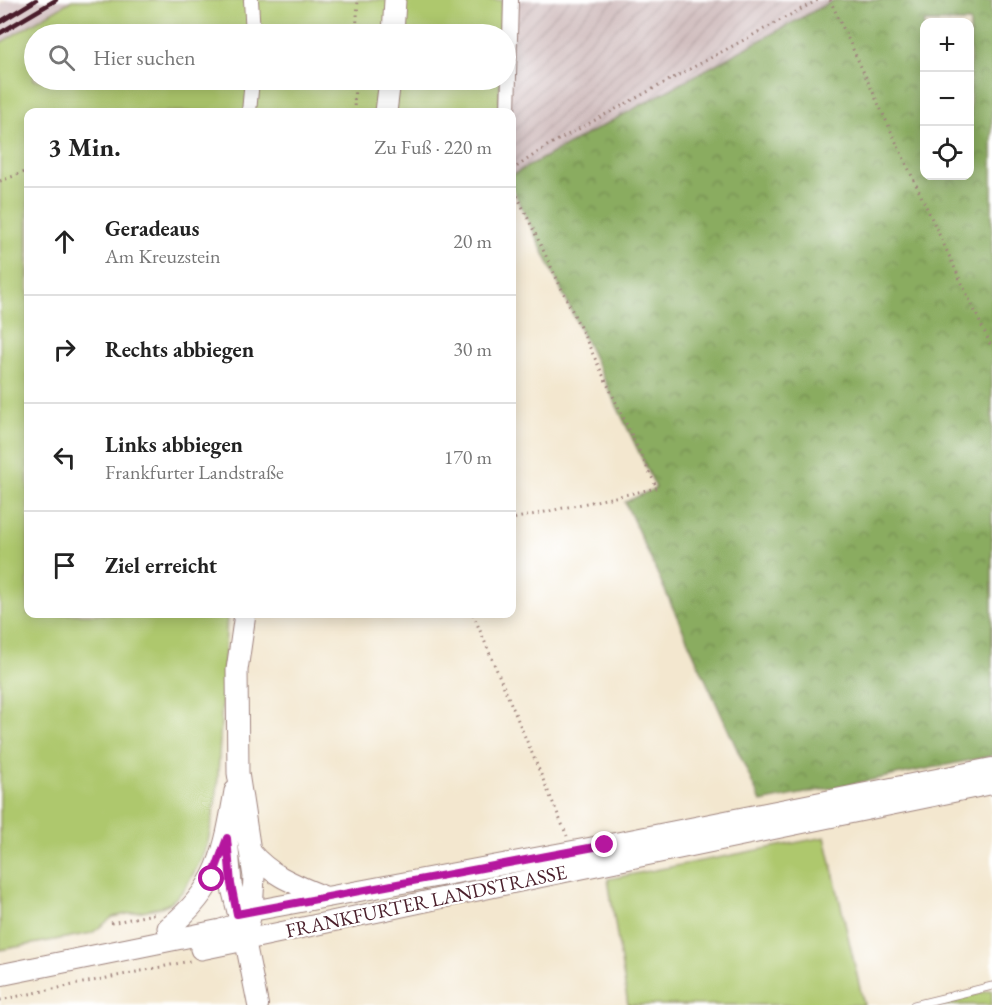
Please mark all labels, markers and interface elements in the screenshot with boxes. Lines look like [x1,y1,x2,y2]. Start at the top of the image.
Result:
map controls [920,18,974,180]
button: + [920,18,974,72]
search box [24,24,516,90]
icon: search [45,41,78,74]
text: Hier suchen [93,43,196,72]
button: − [920,72,974,126]
button: locate [920,126,974,180]
text: 3 Min. [48,130,121,164]
text: Zu Fuß · 220 m [374,134,492,160]
text: Geradeaus [105,214,199,243]
icon: ahead [48,225,81,258]
text: 20 m [453,228,492,254]
text: Am Kreuzstein [105,243,221,269]
icon: right [48,333,81,366]
text: Rechts abbiegen [105,335,254,364]
text: 30 m [453,336,492,362]
text: Links abbiegen [105,430,243,459]
icon: left [48,441,81,474]
text: 170 m [444,444,492,470]
text: Frankfurter Landstraße [105,459,284,485]
icon: arrive [48,549,81,582]
text: Ziel erreicht [105,551,217,580]
route end [591,831,617,857]
street label: FRANKFURTER LANDSTRASSE [283,858,569,944]
route start [198,865,224,891]

